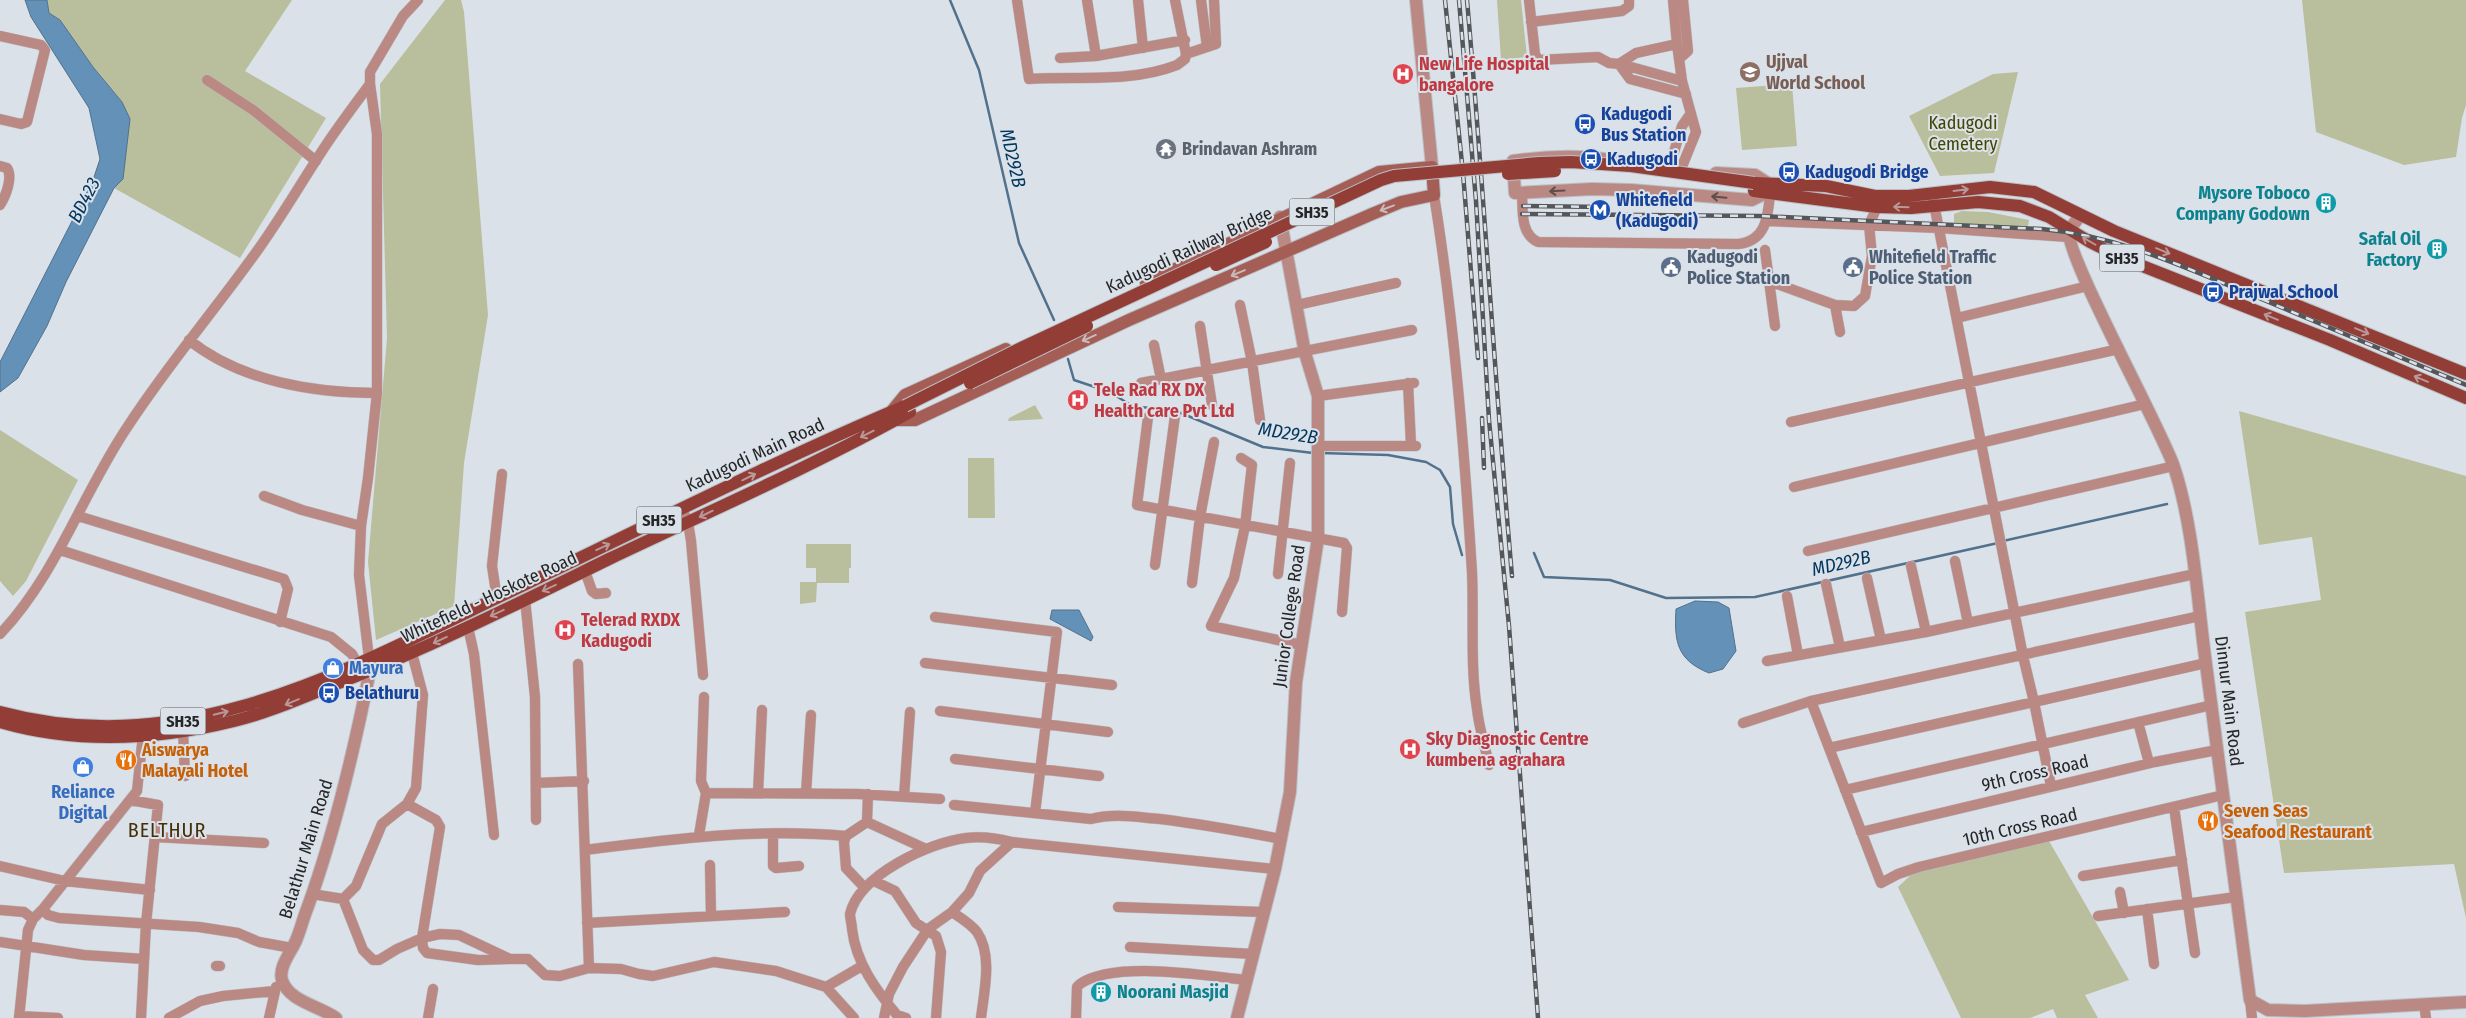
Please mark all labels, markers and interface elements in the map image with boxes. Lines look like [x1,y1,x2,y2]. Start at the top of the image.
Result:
place label: Ujjval World School [1766,51,1865,94]
place label: New Life Hospital bangalore [1419,53,1549,96]
school or university icon: Ujjval World School [1738,60,1762,84]
hospital icon: New Life Hospital bangalore [1391,62,1415,86]
place label: Kadugodi Bus Station [1601,103,1687,146]
bus stop icon: Kadugodi Bus Station [1573,112,1597,136]
park label: Kadugodi Cemetery [1928,112,1998,155]
water label: MD292B [995,126,1031,190]
temple icon: Brindavan Ashram [1154,137,1178,161]
place label: Brindavan Ashram [1182,138,1317,160]
bus stop icon: Kadugodi [1579,147,1603,171]
place label: Kadugodi [1607,148,1678,170]
bus stop icon: Kadugodi Bridge [1777,160,1801,184]
place label: Kadugodi Bridge [1805,161,1929,183]
water label: BD423 [63,174,105,226]
place label: Mysore Toboco Company Godown [2176,182,2310,225]
one-way arrow [1953,185,1969,195]
one-way arrow [1549,186,1565,195]
place label: Whitefield (Kadugodi) [1616,189,1698,232]
building icon: Mysore Toboco Company Godown [2314,191,2338,215]
one-way arrow [1711,192,1727,202]
road number: SH35 [1290,198,1334,226]
metro station icon: Whitefield (Kadugodi) [1588,198,1612,222]
street label: Kadugodi Railway Bridge [1102,202,1276,298]
one-way arrow [1380,203,1395,213]
one-way arrow [1893,203,1909,212]
place label: Safal Oil Factory [2359,228,2421,271]
one-way arrow [2082,236,2096,246]
building icon: Safal Oil Factory [2425,237,2449,261]
road number: SH35 [2100,244,2144,272]
place label: Kadugodi Police Station [1687,246,1790,289]
place label: Whitefield Traffic Police Station [1869,246,1997,289]
one-way arrow [2155,247,2170,256]
public building icon: Kadugodi Police Station [1659,255,1683,279]
public building icon: Whitefield Traffic Police Station [1841,255,1865,279]
one-way arrow [1231,268,1246,278]
bus stop icon: Prajwal School [2201,280,2225,304]
place label: Prajwal School [2229,281,2338,303]
one-way arrow [2264,312,2279,321]
one-way arrow [2354,327,2369,336]
one-way arrow [1082,333,1097,343]
one-way arrow [2414,373,2429,383]
place label: Tele Rad RX DX Health care Pvt Ltd [1094,379,1235,422]
hospital icon: Tele Rad RX DX Health care Pvt Ltd [1066,388,1090,412]
street label: Kadugodi Main Road [682,413,828,497]
water label: MD292B [1257,417,1319,449]
one-way arrow [860,429,875,439]
one-way arrow [742,472,757,482]
road number: SH35 [636,506,682,534]
one-way arrow [699,510,714,519]
one-way arrow [595,542,610,551]
street label: Junior College Road [1268,543,1310,689]
water label: MD292B [1809,545,1873,581]
street label: Whitefield - Hoskote Road [398,547,580,647]
one-way arrow [542,584,557,593]
one-way arrow [490,609,505,618]
place label: Telerad RXDX Kadugodi [581,609,681,652]
hospital icon: Telerad RXDX Kadugodi [553,618,577,642]
street label: Dinnur Main Road [2210,635,2248,767]
one-way arrow [433,636,448,645]
shop icon: Mayura [321,656,345,680]
place label: Mayura [349,657,404,679]
bus stop icon: Belathuru [317,681,341,705]
place label: Belathuru [345,682,419,704]
one-way arrow [285,698,300,707]
road number: SH35 [160,708,206,734]
one-way arrow [213,708,229,717]
place label: Sky Diagnostic Centre kumbena agrahara [1426,728,1589,771]
hospital icon: Sky Diagnostic Centre kumbena agrahara [1398,737,1422,761]
place label: Aiswarya Malayali Hotel [141,739,248,782]
restaurant icon: Aiswarya Malayali Hotel [114,748,138,772]
street label: 9th Cross Road [1979,750,2091,796]
shop icon: Reliance Digital [71,755,95,779]
street label: Belathur Main Road [274,777,338,921]
place label: Reliance Digital [51,781,115,824]
place label: Seven Seas Seafood Restaurant [2224,800,2373,843]
street label: 10th Cross Road [1961,803,2079,851]
restaurant icon: Seven Seas Seafood Restaurant [2196,809,2220,833]
district label: BELTHUR [128,818,206,842]
building icon: Noorani Masjid [1089,980,1113,1004]
place label: Noorani Masjid [1117,981,1229,1003]

